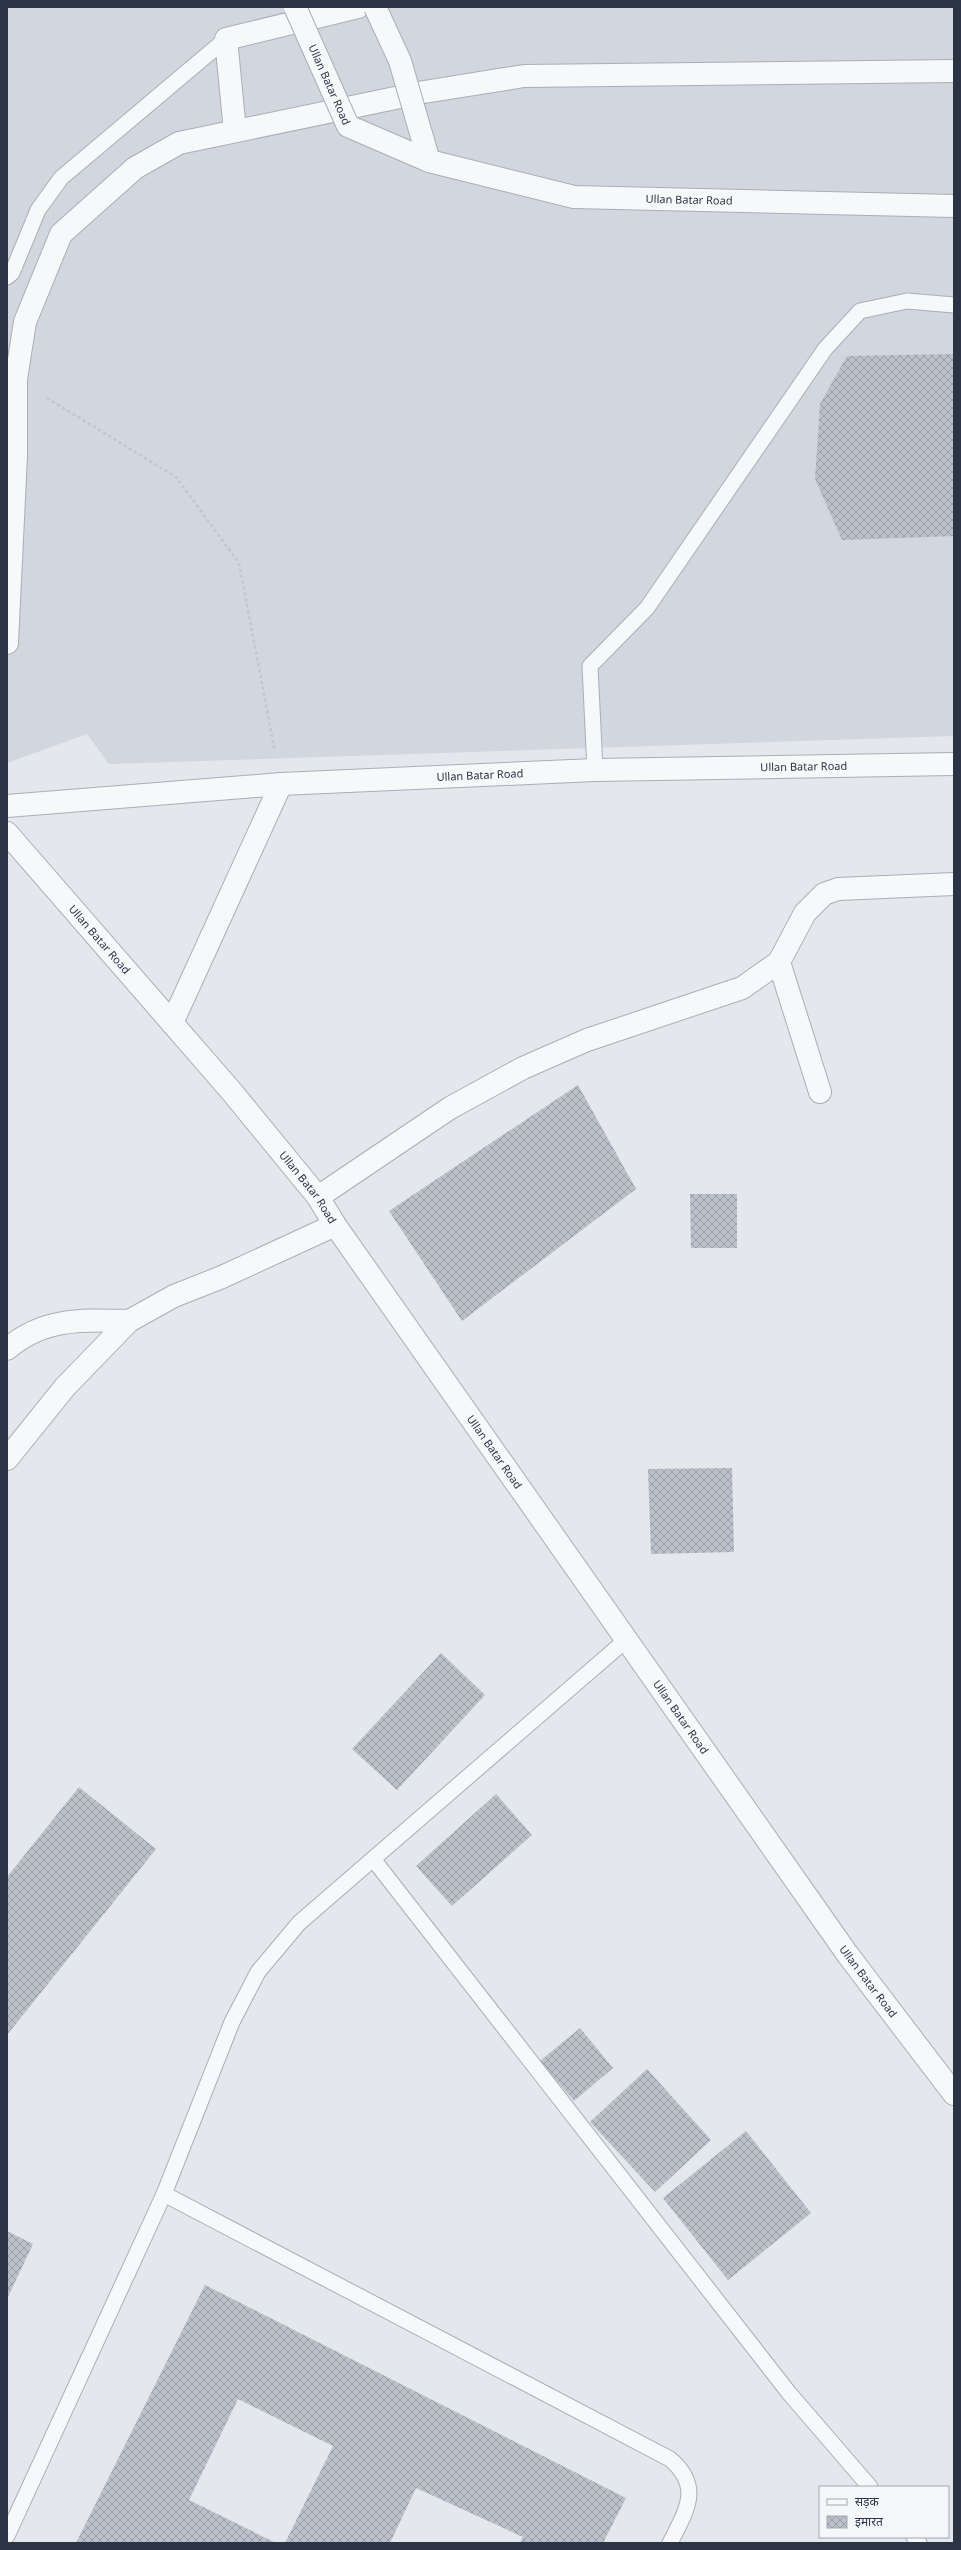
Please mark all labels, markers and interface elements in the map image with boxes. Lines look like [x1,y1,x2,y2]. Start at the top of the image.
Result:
street label: Ullan Batar Road [306,42,355,127]
street label: Ullan Batar Road [645,191,733,208]
street label: Ullan Batar Road [760,758,847,774]
street label: Ullan Batar Road [436,765,524,784]
street label: Ullan Batar Road [66,901,134,977]
street label: Ullan Batar Road [276,1148,340,1226]
street label: Ullan Batar Road [464,1412,526,1492]
street label: Ullan Batar Road [650,1677,712,1757]
street label: Ullan Batar Road [836,1942,901,2020]
legend [819,2486,949,2538]
text: सड़क [855,2493,880,2510]
text: इमारत [855,2513,884,2530]

